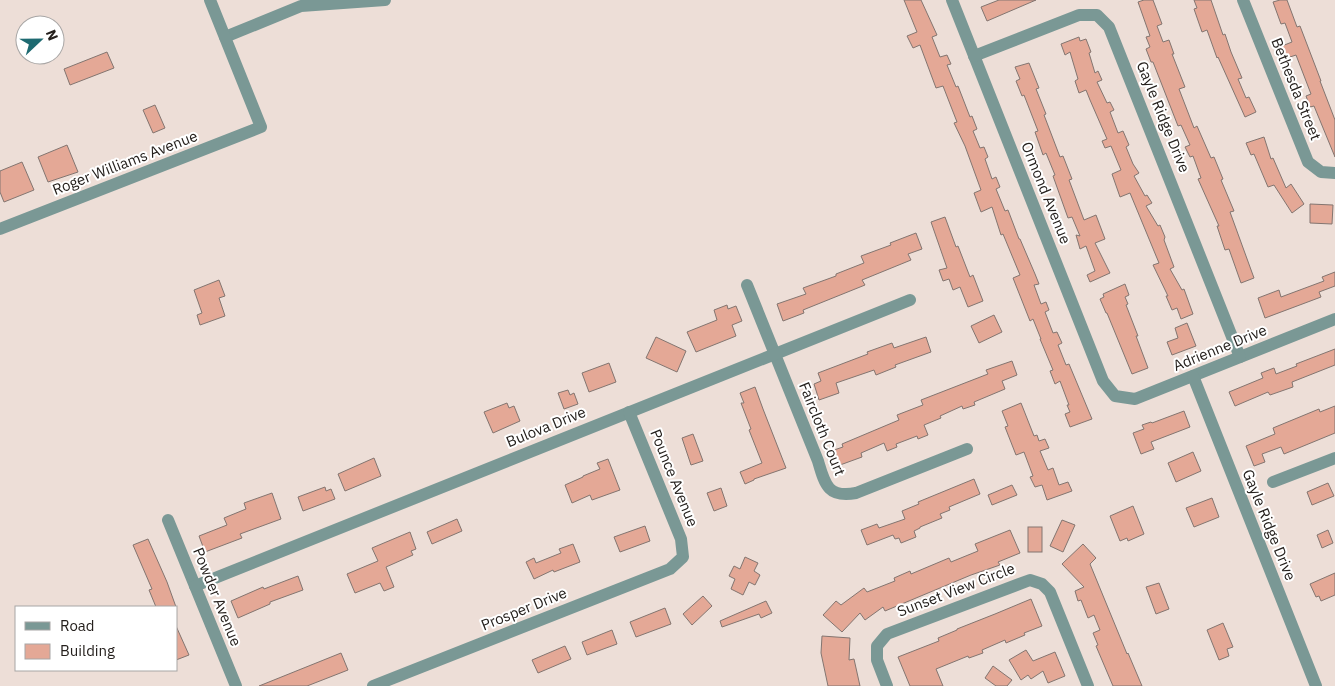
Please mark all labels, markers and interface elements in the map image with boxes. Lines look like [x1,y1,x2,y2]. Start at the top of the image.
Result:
north arrow [15,15,65,65]
text: N [42,27,62,43]
street label: Bethesda Street [1267,35,1326,143]
street label: Gayle Ridge Drive [1133,58,1194,175]
street label: Roger Williams Avenue [50,126,200,199]
street label: Ormond Avenue [1017,139,1076,247]
street label: Adrienne Drive [1170,320,1269,375]
street label: Faircloth Court [795,379,850,478]
street label: Bulova Drive [503,402,588,451]
street label: Pounce Avenue [646,426,703,529]
street label: Gayle Ridge Drive [1239,466,1300,583]
street label: Powder Avenue [189,545,246,649]
street label: Sunset View Circle [894,558,1017,621]
street label: Prosper Drive [478,583,570,634]
legend [15,606,178,671]
text: Road [60,616,95,635]
text: Building [60,641,115,660]

